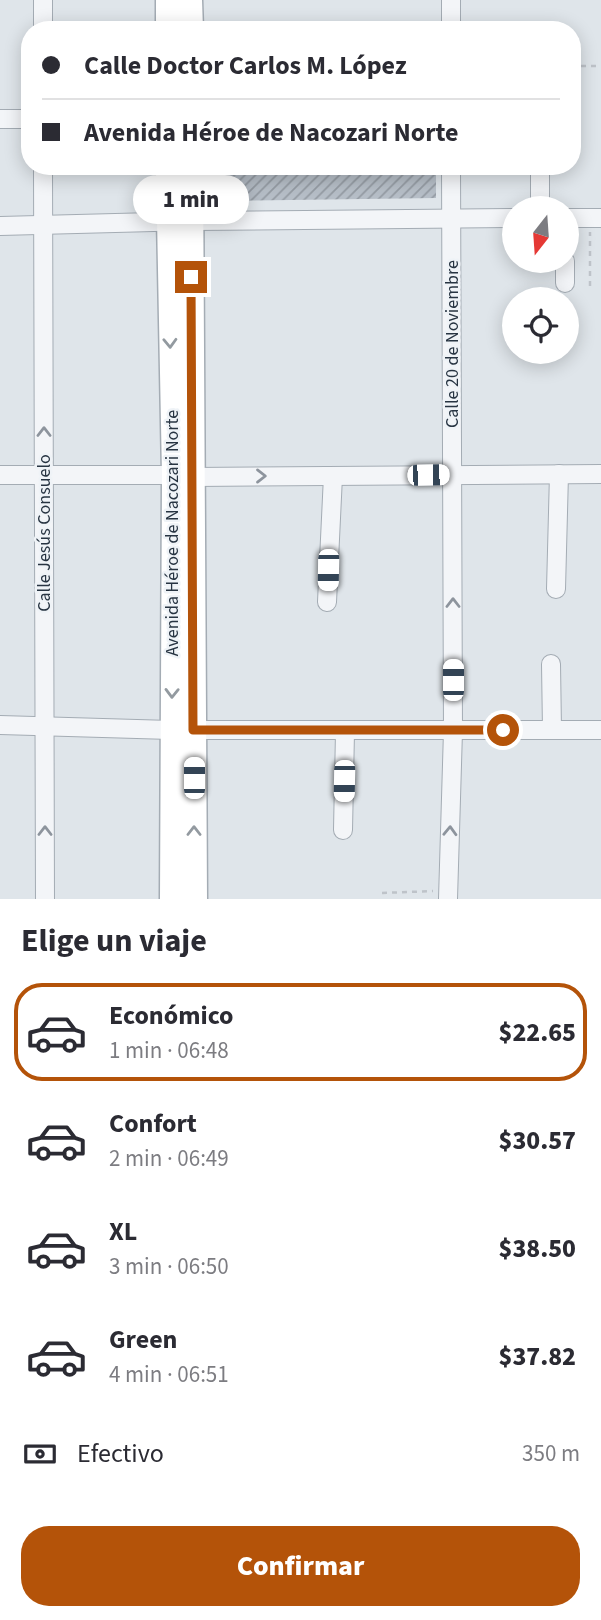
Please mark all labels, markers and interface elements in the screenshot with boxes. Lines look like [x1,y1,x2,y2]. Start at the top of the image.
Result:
text: Calle Doctor Carlos M. López [84,47,407,84]
text: Avenida Héroe de Nacozari Norte [84,114,459,151]
callout: 1 min [133,176,249,224]
text: 1 min [163,183,219,216]
north arrow [502,196,579,273]
map controls [502,196,579,364]
street label: Calle 20 de Noviembre [440,260,465,428]
route end [175,261,207,293]
button: locate [502,287,579,364]
one-way arrow [163,338,178,349]
street label: Avenida Héroe de Nacozari Norte [160,410,185,656]
one-way arrow [36,426,52,437]
street label: Calle Jesús Consuelo [32,454,57,612]
car [407,464,450,486]
one-way arrow [257,468,267,484]
car [318,549,339,591]
one-way arrow [445,598,461,608]
car [443,659,464,701]
one-way arrow [164,688,179,699]
route start [487,714,519,746]
car [184,757,205,799]
car [334,760,355,802]
one-way arrow [37,825,53,836]
one-way arrow [186,825,202,836]
one-way arrow [442,825,457,836]
text: Elige un viaje [21,918,207,964]
text: Económico [109,997,234,1034]
icon: car [25,1001,88,1064]
text: $22.65 [499,1014,576,1051]
text: 1 min · 06:48 [109,1034,229,1067]
text: Confort [109,1105,197,1142]
icon: car [25,1109,88,1172]
text: $30.57 [499,1122,576,1159]
text: 2 min · 06:49 [109,1142,229,1175]
text: XL [109,1213,137,1250]
icon: car [25,1217,88,1280]
text: $38.50 [499,1230,576,1267]
text: 3 min · 06:50 [109,1250,229,1283]
text: Green [109,1321,177,1358]
icon: car [25,1325,88,1388]
text: $37.82 [499,1338,576,1375]
text: 4 min · 06:51 [109,1358,229,1391]
icon: cash [21,1435,59,1473]
text: Efectivo [77,1435,164,1472]
text: 350 m [522,1437,580,1470]
button: Confirmar [21,1526,580,1606]

